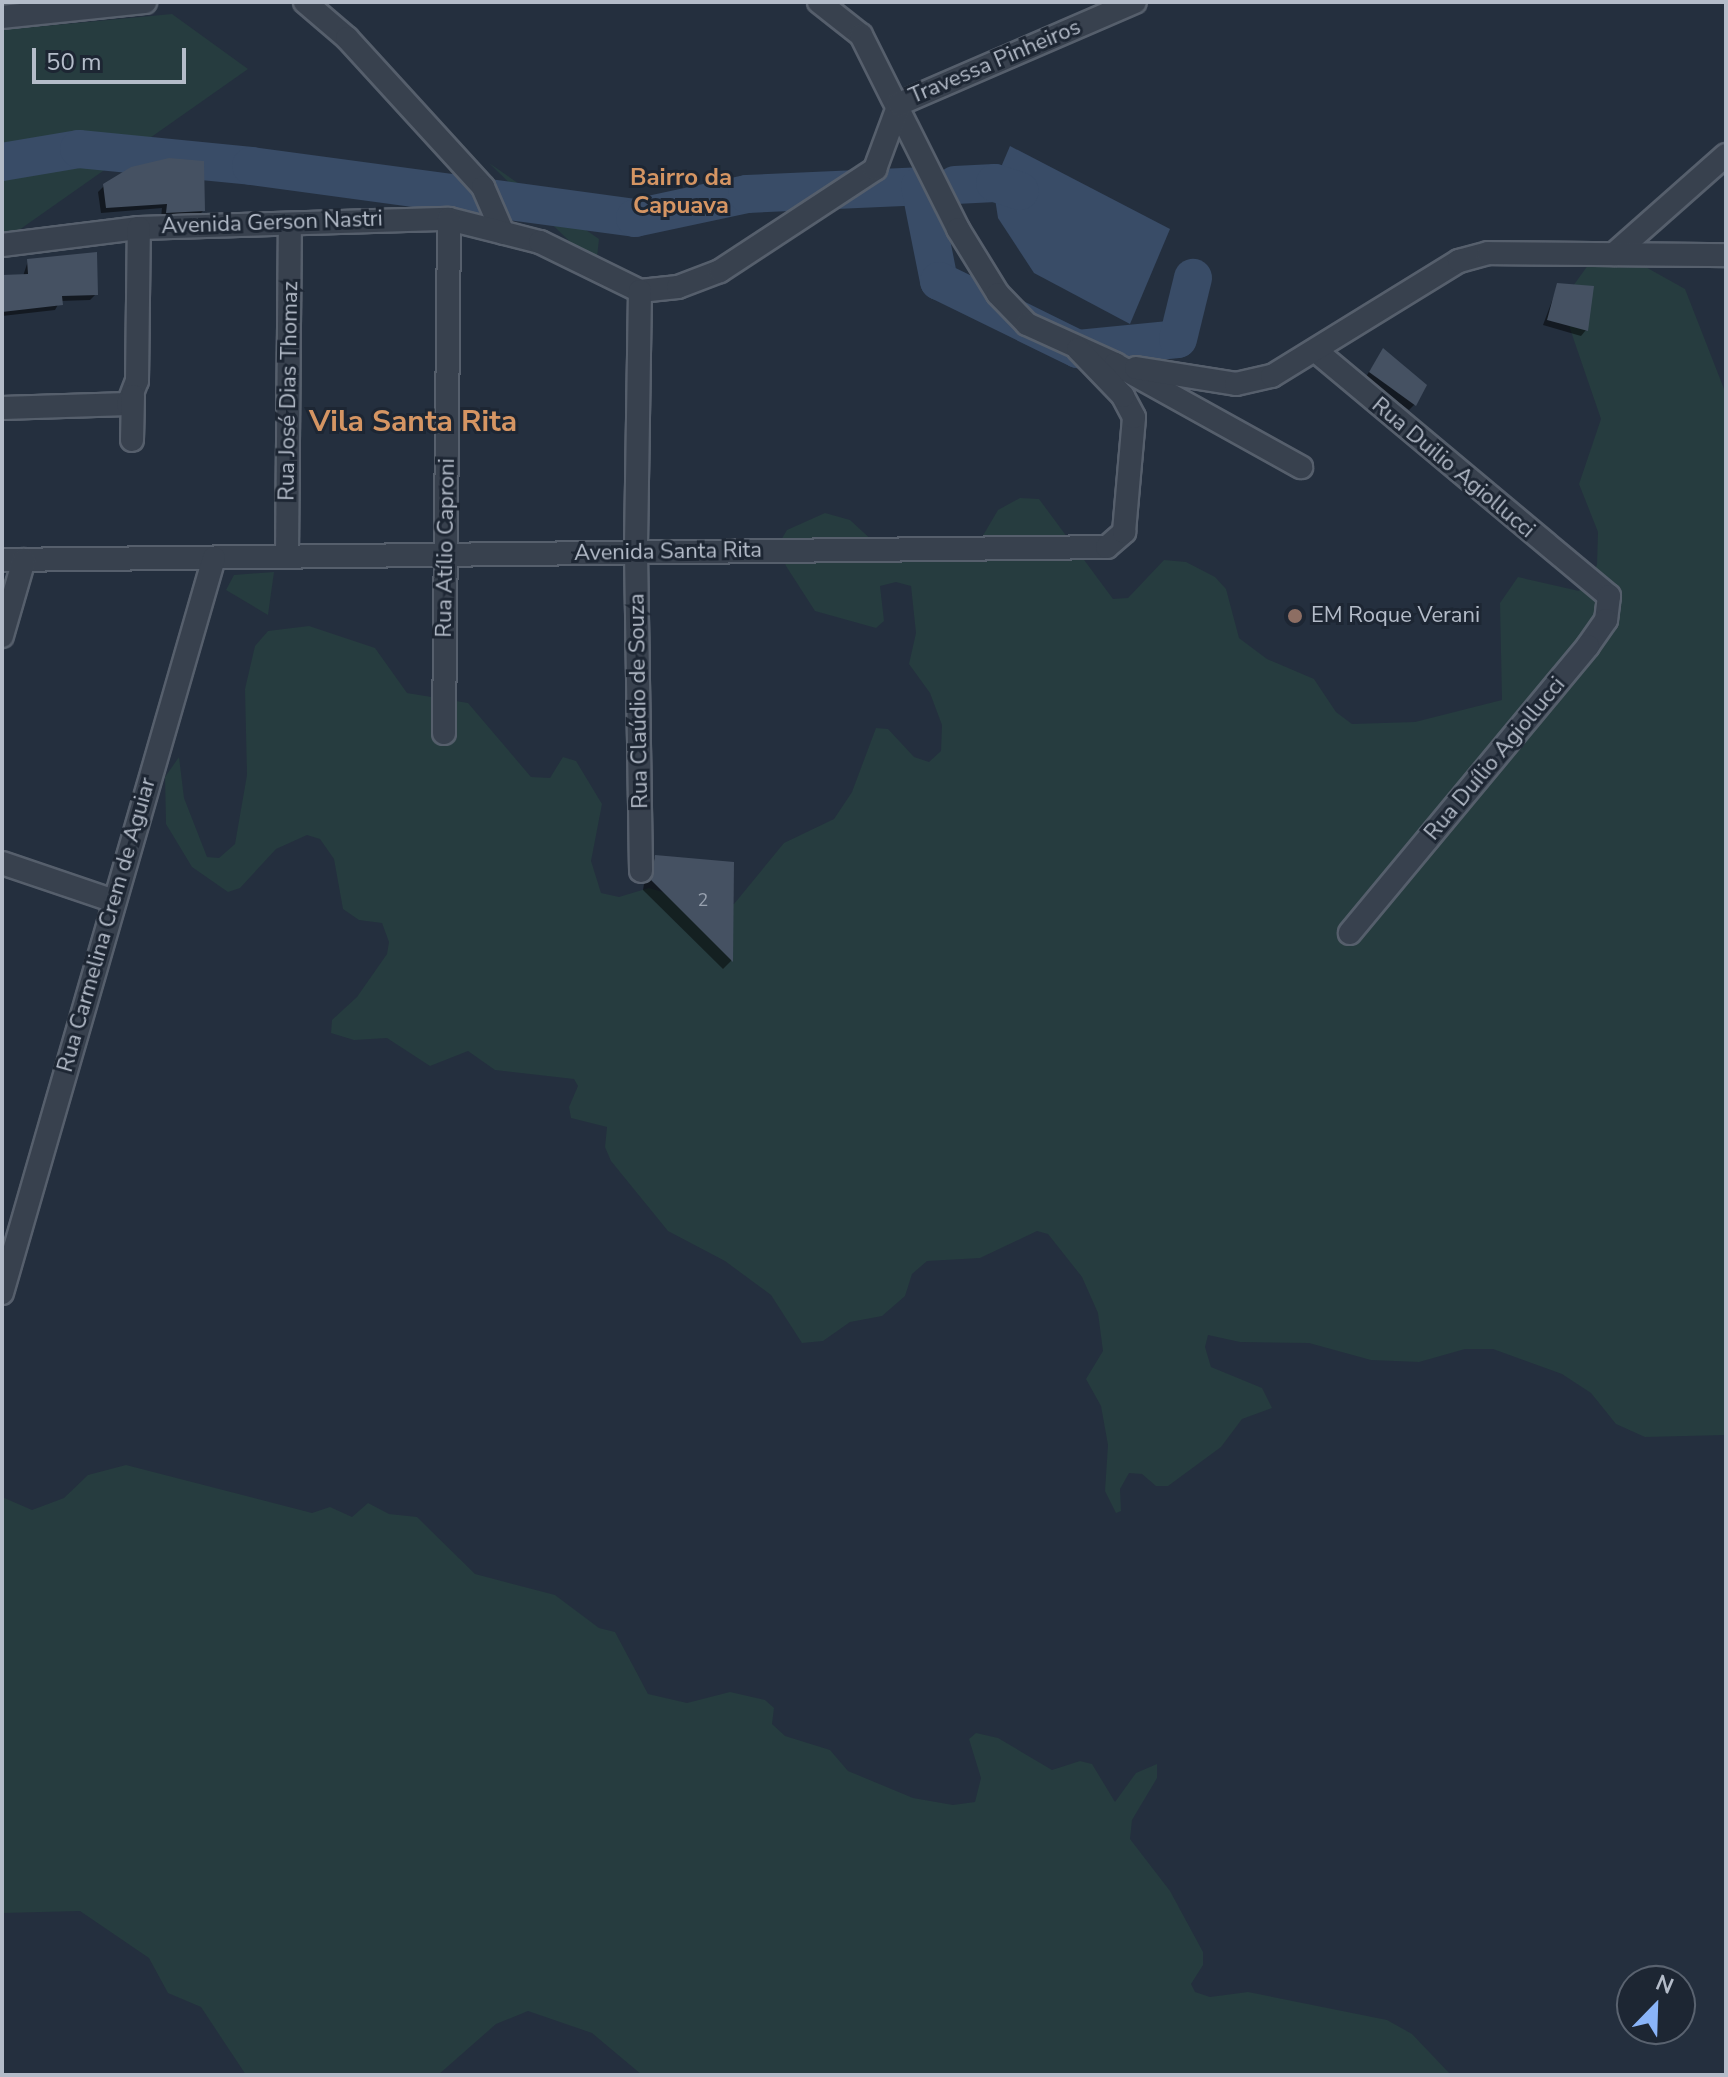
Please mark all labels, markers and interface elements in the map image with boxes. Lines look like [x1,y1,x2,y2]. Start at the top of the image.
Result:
street label: Travessa Pinheiros [905,14,1085,110]
scale bar [36,32,190,82]
text: 50 m [46,46,102,78]
district label: Bairro da Capuava [630,164,732,220]
street label: Avenida Gerson Nastri [161,206,383,240]
street label: Rua José Dias Thomaz [274,281,304,501]
street label: Rua Duilio Agiollucci [1366,392,1540,544]
district label: Vila Santa Rita [309,404,517,440]
street label: Rua Atílio Caproni [431,458,461,638]
street label: Avenida Santa Rita [574,537,762,567]
street label: Rua Claúdio de Souza [624,593,654,809]
place label: EM Roque Verani [1311,603,1480,629]
marker: EM Roque Verani [1286,607,1304,625]
street label: Rua Duílio Agiollucci [1419,672,1571,846]
street label: Rua Carmelina Crem de Aguiar [52,775,162,1075]
house number: 2 [698,889,708,911]
north arrow [1616,1965,1696,2045]
text: N [1651,1968,1678,2002]

